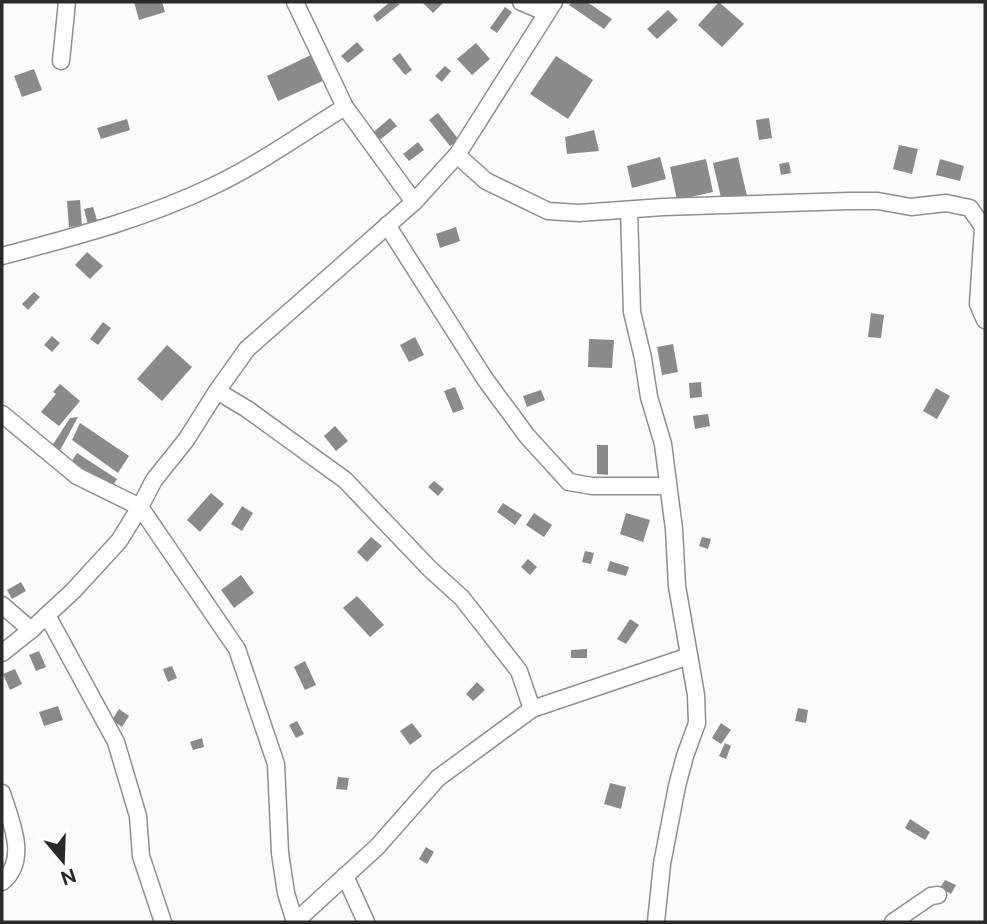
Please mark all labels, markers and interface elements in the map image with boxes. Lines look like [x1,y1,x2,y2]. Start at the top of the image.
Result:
north arrow [28,826,98,896]
text: N [58,864,79,890]

